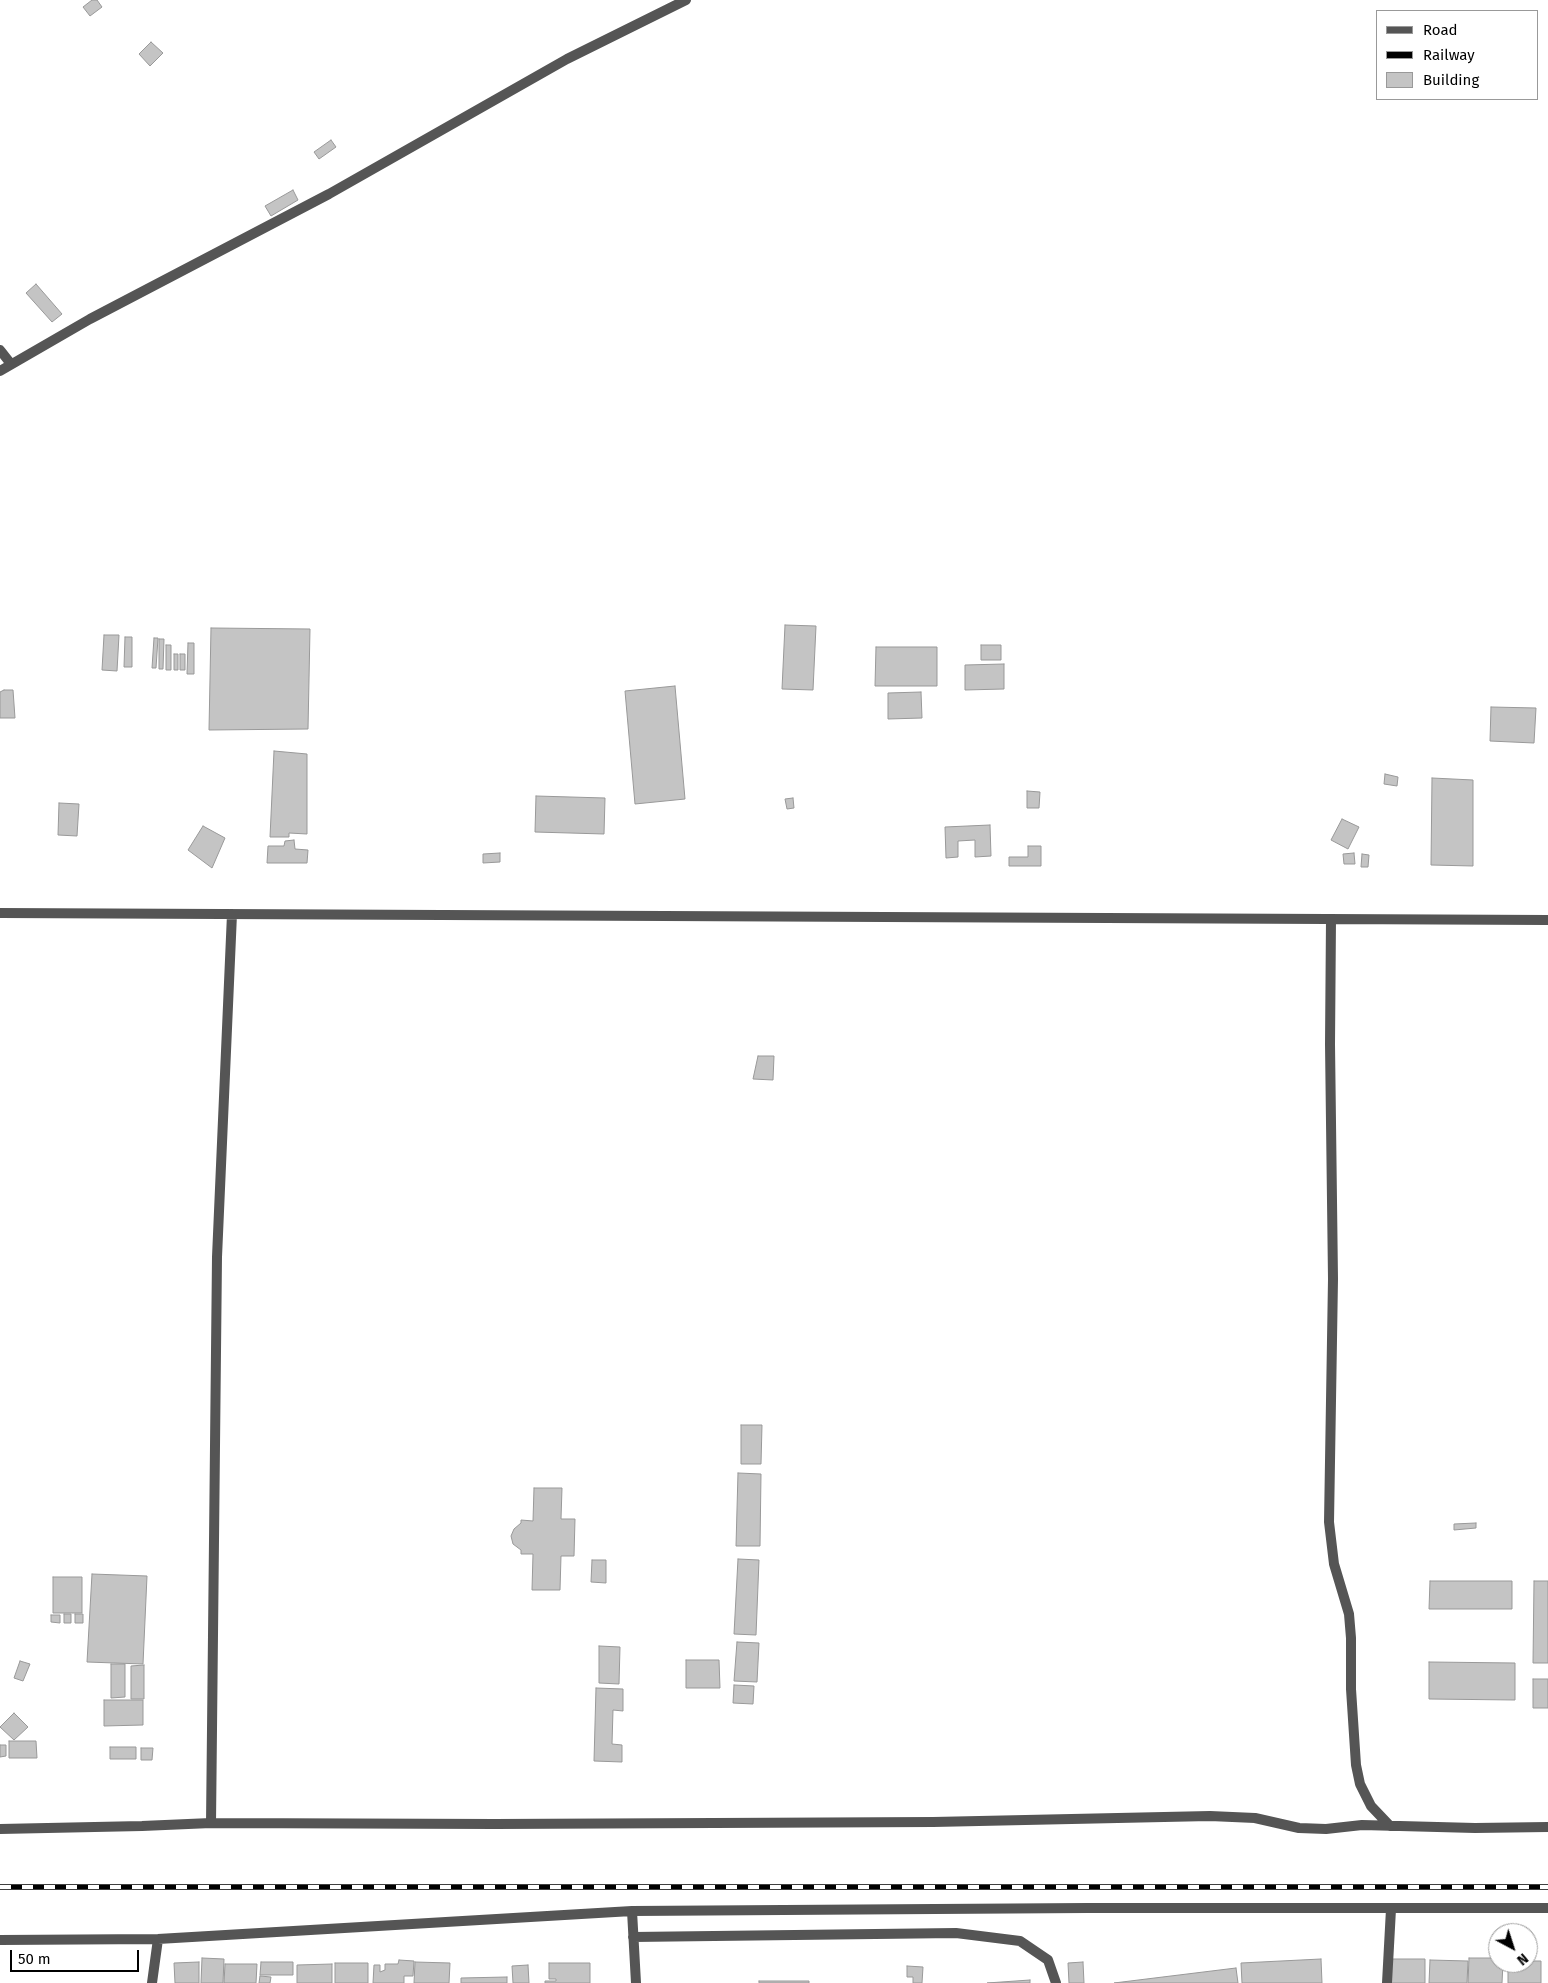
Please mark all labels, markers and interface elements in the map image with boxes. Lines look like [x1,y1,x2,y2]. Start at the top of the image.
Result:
legend [1376,10,1538,100]
text: Road [1423,21,1458,39]
text: Railway [1423,46,1475,64]
text: Building [1423,71,1479,89]
north arrow [1488,1923,1538,1973]
scale bar [12,1940,141,1972]
text: 50 m [18,1950,51,1968]
text: N [1513,1950,1531,1969]

